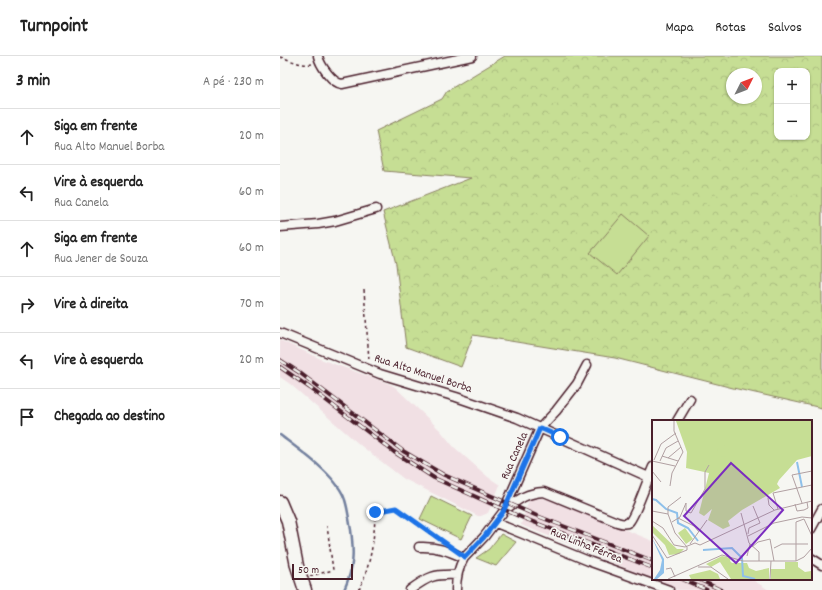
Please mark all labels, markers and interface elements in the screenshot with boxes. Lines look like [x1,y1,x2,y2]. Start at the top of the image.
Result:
text: Turnpoint [20,14,88,41]
text: Mapa [665,18,693,38]
text: Rotas [715,18,746,38]
text: Salvos [768,18,802,38]
north arrow [726,68,762,104]
map controls [774,68,810,140]
button: + [774,68,810,104]
text: 3 min [16,70,50,94]
text: A pé · 230 m [203,73,264,92]
button: − [774,104,810,140]
text: Siga em frente [54,116,137,138]
icon: ahead [16,126,38,148]
text: 20 m [239,127,264,146]
text: Rua Alto Manuel Borba [54,138,164,157]
text: Vire à esquerda [54,172,143,194]
icon: left [16,182,38,204]
text: 60 m [239,183,264,202]
text: Rua Canela [54,194,108,213]
text: Siga em frente [54,228,137,250]
icon: ahead [16,238,38,260]
text: 60 m [239,239,264,258]
text: Rua Jener de Souza [54,250,148,269]
icon: right [16,294,38,316]
text: Vire à direita [54,294,128,316]
text: 70 m [240,295,264,314]
icon: left [16,350,38,372]
text: Vire à esquerda [54,350,143,372]
street label: Rua Alto Manuel Borba [372,350,474,398]
text: 20 m [239,351,264,370]
icon: arrive [16,406,38,428]
text: Chegada ao destino [54,406,165,428]
inset map [652,420,812,580]
route start [551,428,569,446]
street label: Rua Canela [497,429,533,482]
route end [366,503,384,521]
street label: Rua Linha Férrea [547,524,625,568]
scale bar [292,562,353,581]
text: 50 m [298,563,319,579]

